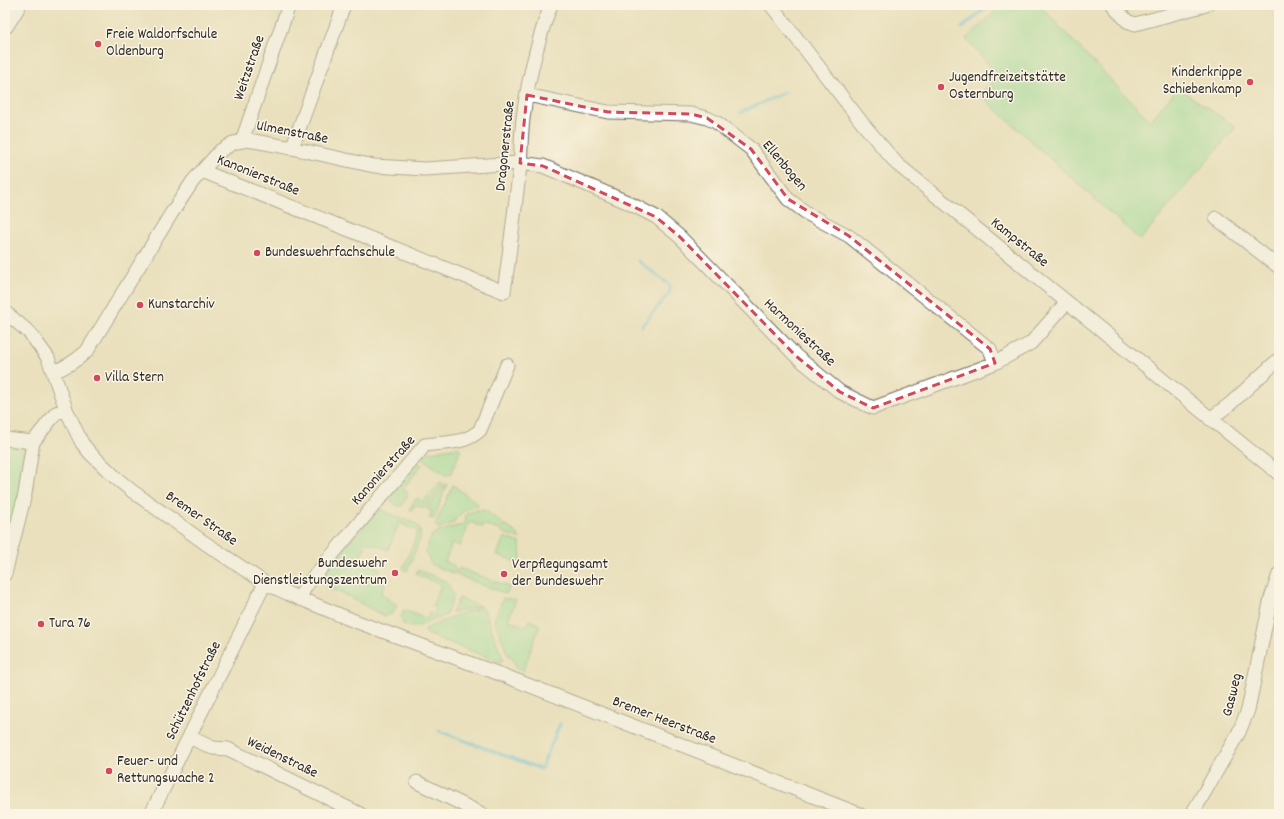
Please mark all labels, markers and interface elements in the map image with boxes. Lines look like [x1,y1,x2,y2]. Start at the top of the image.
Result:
place label: Freie Waldorfschule Oldenburg [106,24,218,63]
street label: Weitzstraße [229,32,271,103]
marker: Freie Waldorfschule Oldenburg [93,39,103,49]
place label: Kinderkrippe Schiebenkamp [1163,62,1242,101]
place label: Jugendfreizeitstätte Osternburg [949,67,1066,106]
marker: Kinderkrippe Schiebenkamp [1245,77,1255,87]
marker: Jugendfreizeitstätte Osternburg [936,82,946,92]
street label: Dragonerstraße [490,99,522,192]
street label: Ulmenstraße [254,115,330,151]
street label: Ellenbogen [756,136,812,196]
street label: Kanonierstraße [213,149,303,203]
street label: Kampstraße [985,213,1053,274]
place label: Bundeswehrfachschule [265,242,396,264]
marker: Bundeswehrfachschule [252,248,262,258]
place label: Kunstarchiv [148,294,215,316]
street label: Harmoniestraße [758,294,840,373]
marker: Kunstarchiv [135,300,145,310]
place label: Villa Stern [105,367,164,389]
marker: Villa Stern [92,373,102,383]
street label: Kanonierstraße [347,431,422,511]
street label: Bremer Straße [160,486,242,552]
place label: Bundeswehr Dienstleistungszentrum [253,553,387,592]
place label: Verpflegungsamt der Bundeswehr [512,554,609,593]
marker: Bundeswehr Dienstleistungszentrum [390,568,400,578]
marker: Verpflegungsamt der Bundeswehr [499,569,509,579]
place label: Tura 76 [49,613,91,635]
marker: Tura 76 [36,619,46,629]
street label: Schützenhofstraße [160,637,228,744]
street label: Gasweg [1217,671,1249,719]
street label: Bremer Heerstraße [609,691,720,751]
street label: Weidenstraße [243,731,322,785]
place label: Feuer- und Rettungswache 2 [117,751,214,790]
marker: Feuer- und Rettungswache 2 [104,766,114,776]

